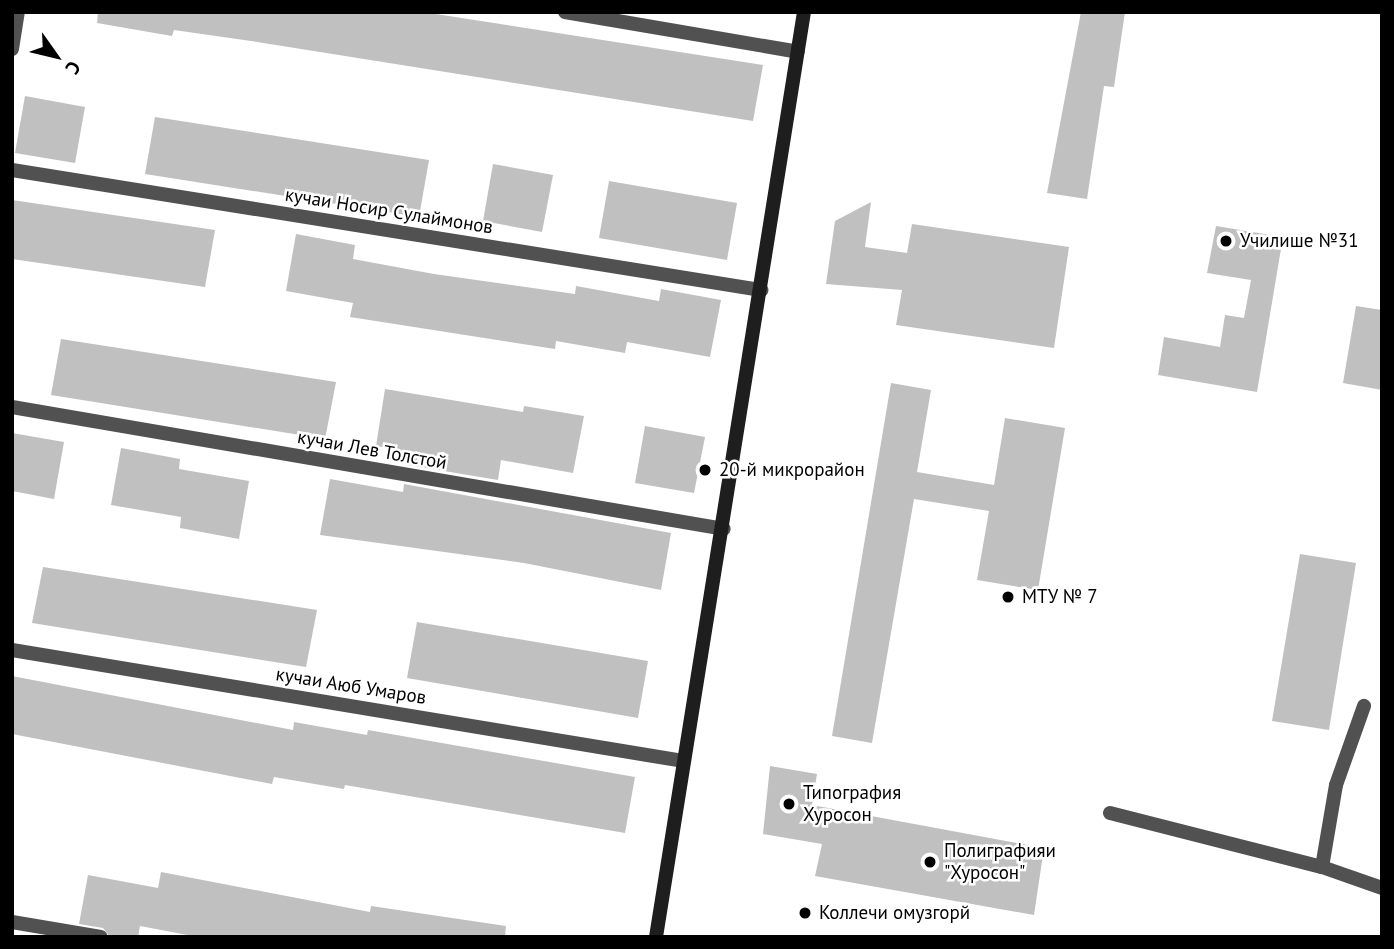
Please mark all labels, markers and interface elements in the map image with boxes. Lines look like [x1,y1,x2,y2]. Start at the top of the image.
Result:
north arrow [21,21,91,91]
text: С [60,57,86,79]
street label: кучаи Носир Сулаймонов [283,183,495,239]
place label: Училише №31 [1240,230,1359,252]
marker: Училише №31 [1218,233,1234,249]
street label: кучаи Лев Толстой [295,426,449,474]
place label: 20-й микрорайон [719,459,865,481]
marker: 20-й микрорайон [697,462,713,478]
place label: МТУ № 7 [1022,586,1098,608]
marker: МТУ № 7 [1000,589,1016,605]
street label: кучаи Аюб Умаров [274,663,428,709]
place label: Типография Хуросон [803,782,901,826]
marker: Типография Хуросон [781,796,797,812]
place label: Полиграфияи "Хуросон" [944,840,1056,884]
marker: Полиграфияи "Хуросон" [922,854,938,870]
place label: Коллечи омузгорй [819,902,970,924]
marker: Коллечи омузгорй [797,905,813,921]

